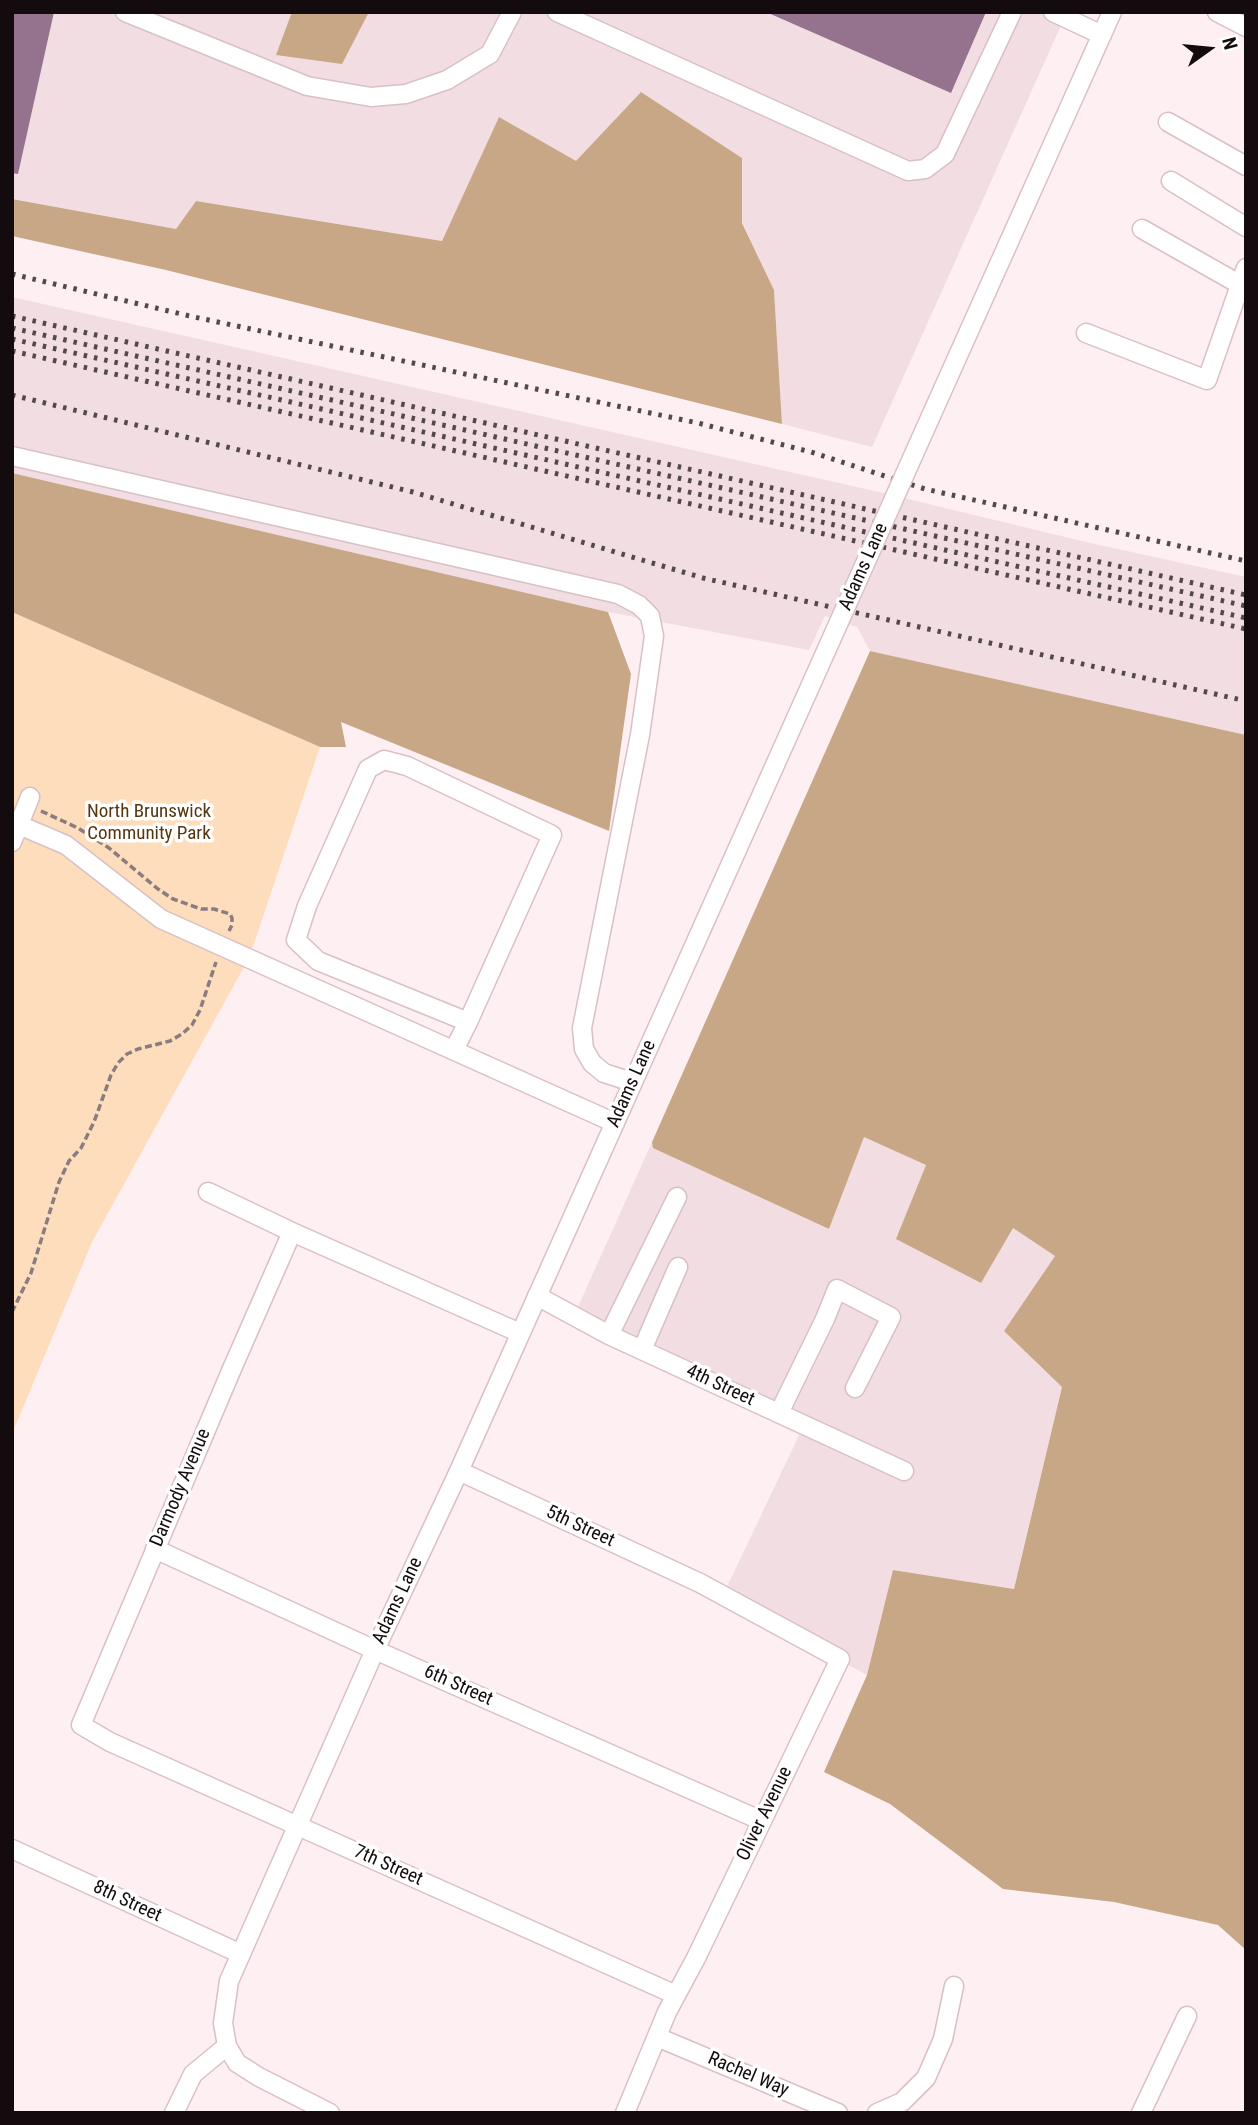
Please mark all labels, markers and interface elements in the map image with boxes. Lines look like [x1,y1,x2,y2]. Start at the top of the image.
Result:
north arrow [1174,14,1244,84]
text: N [1217,35,1242,52]
street label: Adams Lane [835,520,893,614]
park label: North Brunswick Community Park [87,801,211,845]
street label: Adams Lane [603,1037,661,1131]
street label: 4th Street [682,1360,758,1412]
street label: Darmody Avenue [146,1426,216,1550]
street label: 5th Street [542,1501,618,1553]
street label: Adams Lane [368,1554,428,1648]
street label: 6th Street [420,1661,496,1711]
street label: Oliver Avenue [732,1763,798,1865]
street label: 7th Street [350,1841,426,1891]
street label: 8th Street [89,1876,165,1928]
street label: Rachel Way [704,2048,792,2102]

